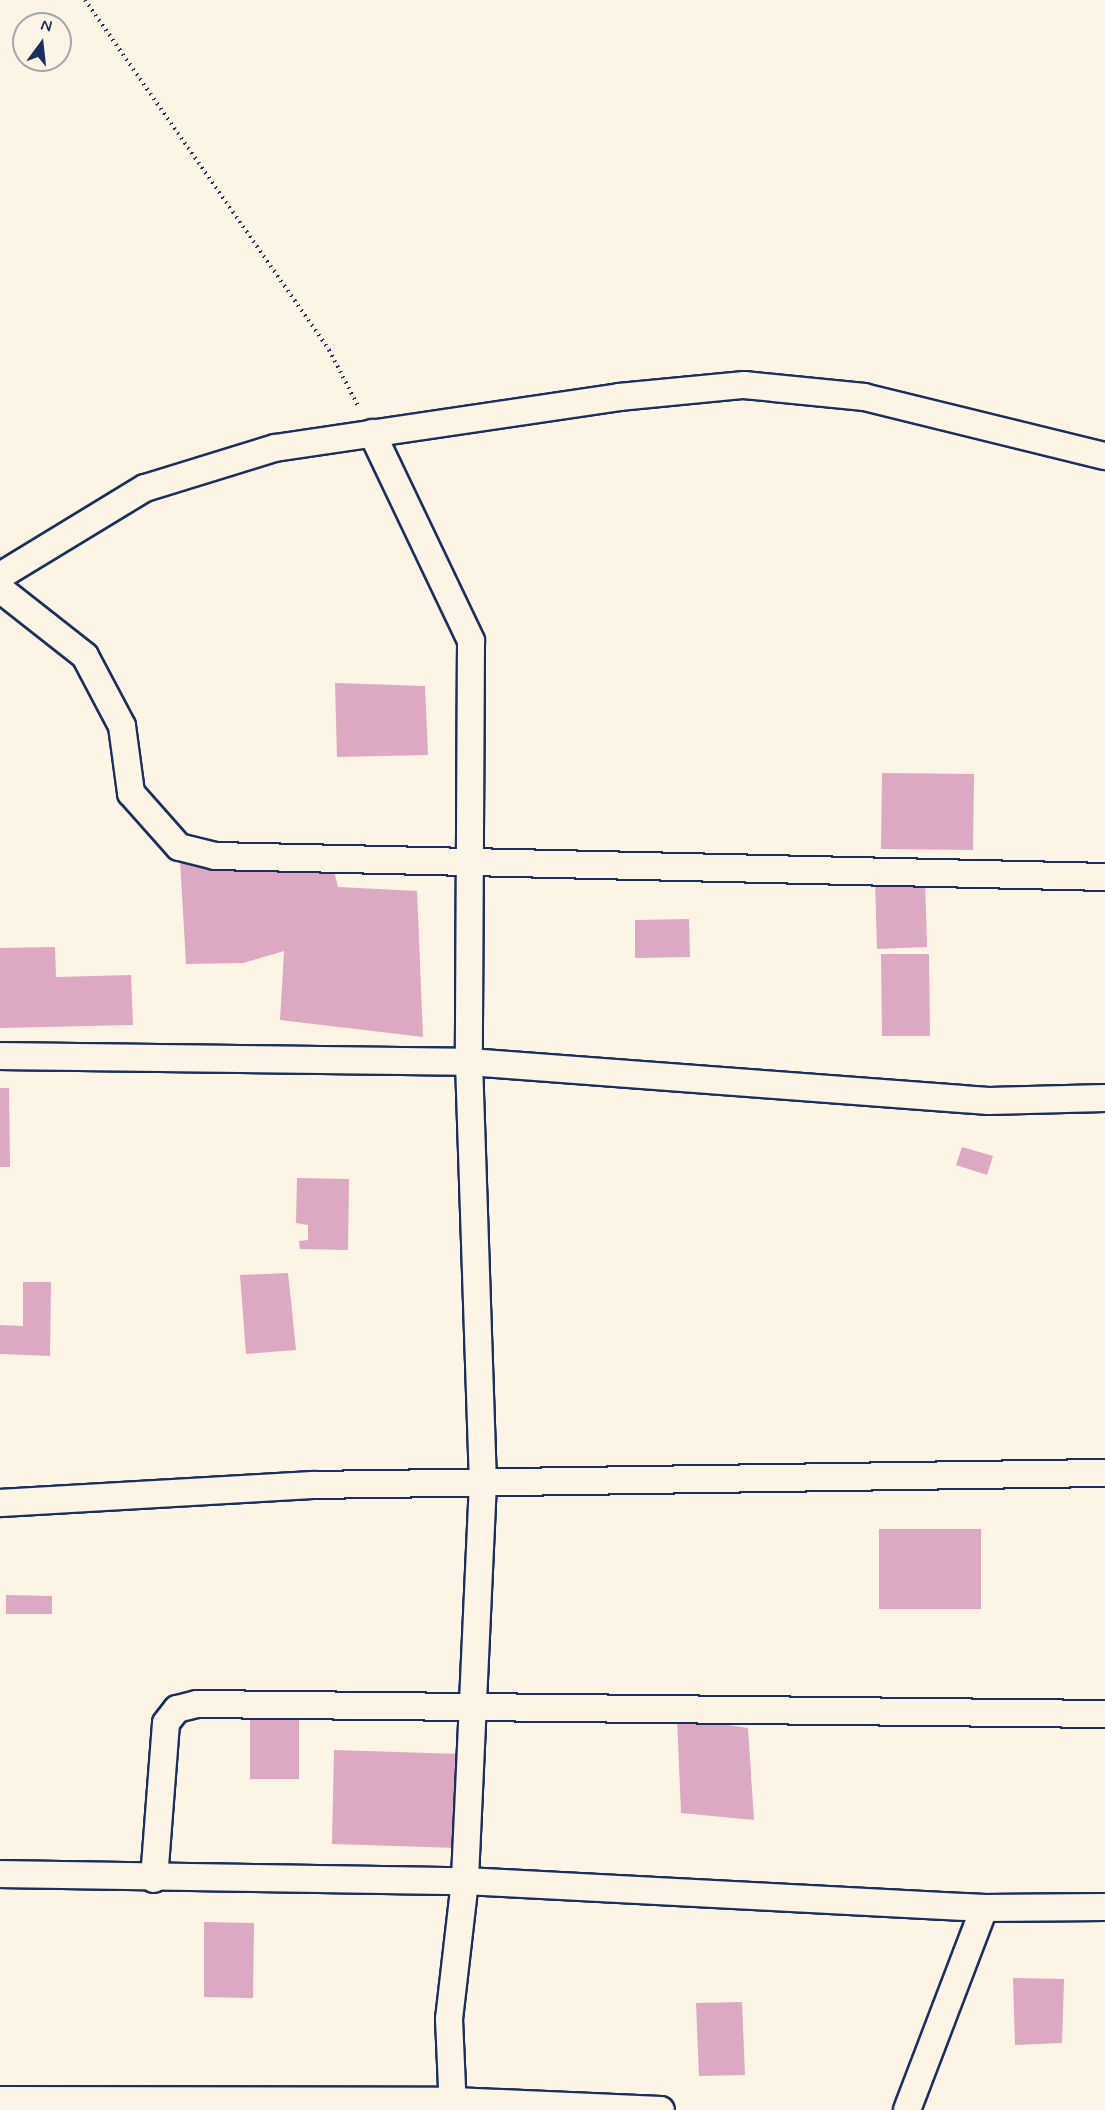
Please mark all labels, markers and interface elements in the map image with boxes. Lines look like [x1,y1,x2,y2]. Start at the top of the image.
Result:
north arrow [12,12,72,72]
text: N [38,15,54,38]

